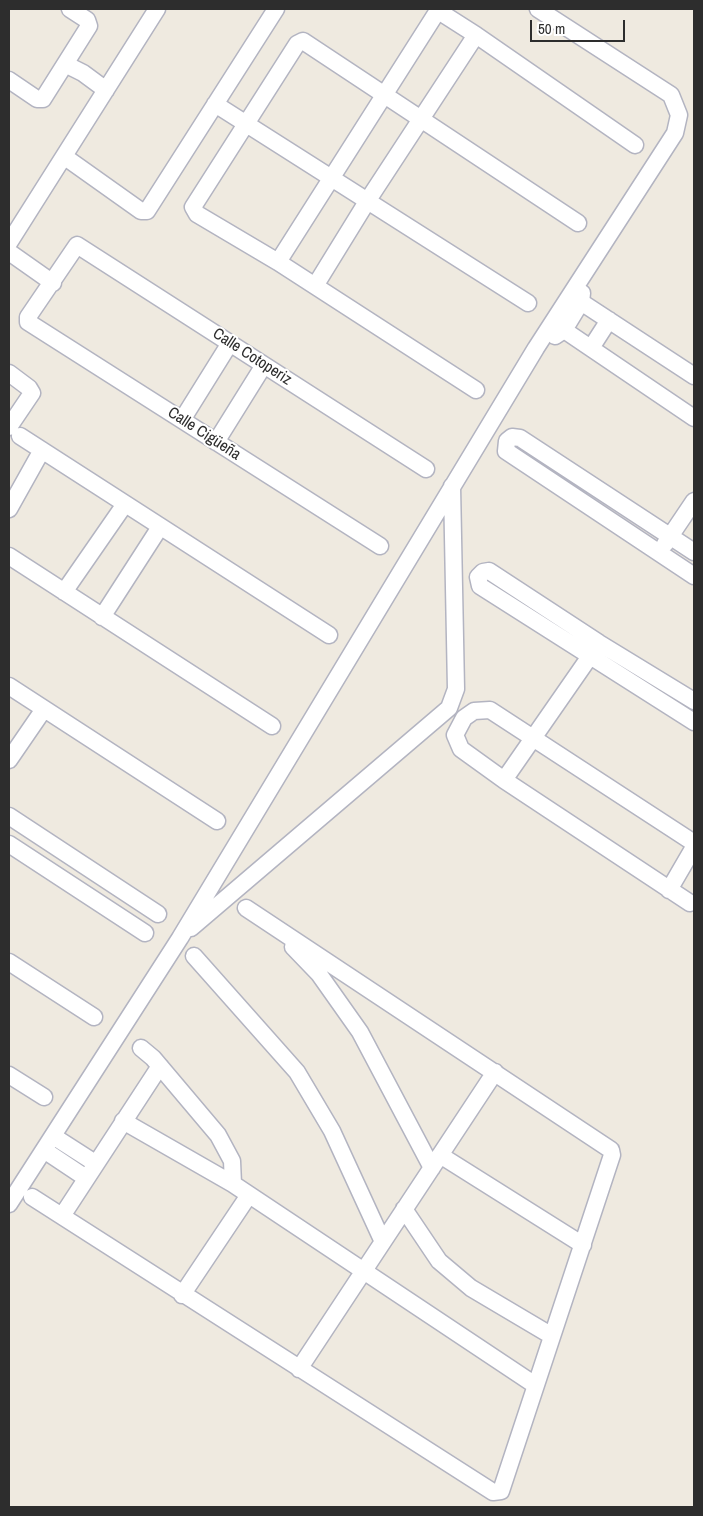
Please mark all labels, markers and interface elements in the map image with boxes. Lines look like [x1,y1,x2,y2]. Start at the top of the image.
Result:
scale bar [533,10,628,42]
text: 50 m [538,18,565,39]
street label: Calle Cotoperiz [209,324,295,390]
street label: Calle Cigüeña [164,403,244,465]

